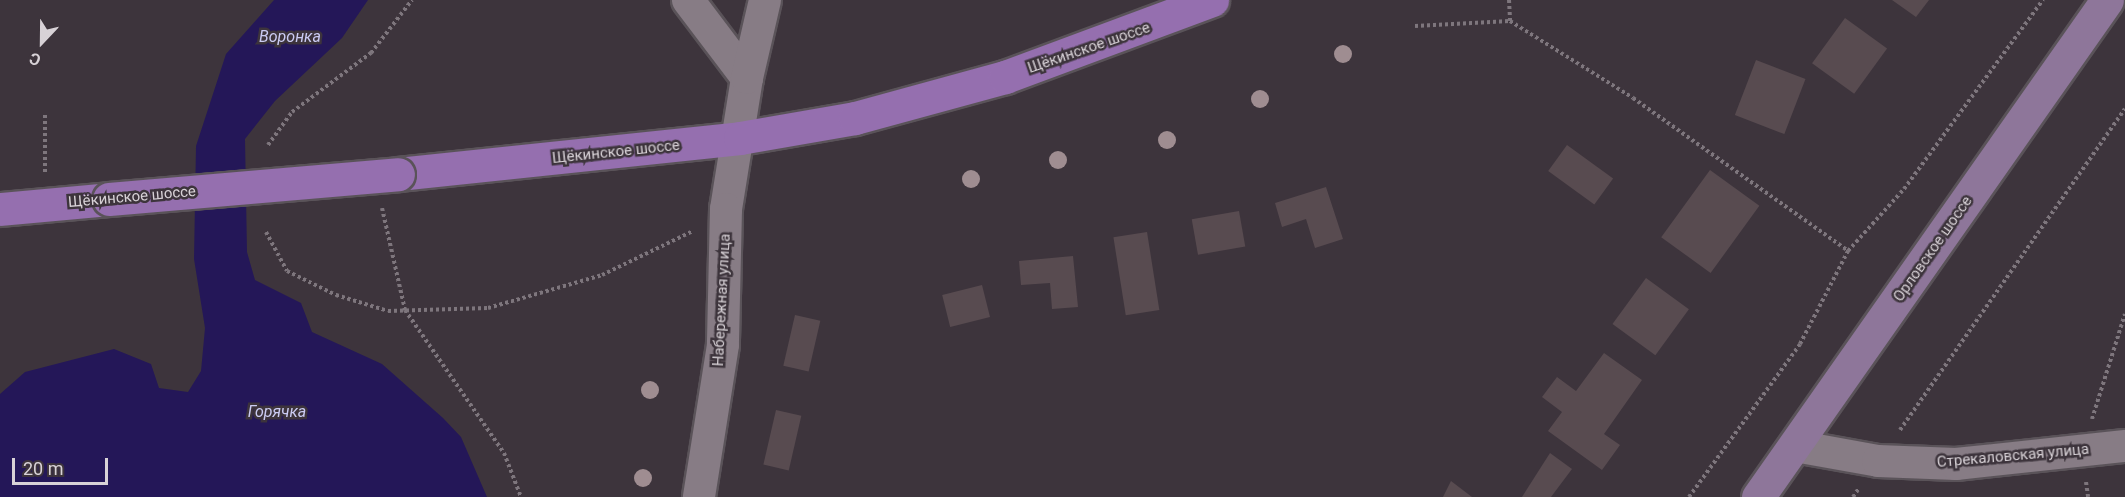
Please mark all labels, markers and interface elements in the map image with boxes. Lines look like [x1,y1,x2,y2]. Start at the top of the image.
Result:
north arrow [12,12,72,72]
street label: Щёкинское шоссе [1025,19,1153,77]
water label: Воронка [259,27,321,47]
text: С [27,48,43,70]
street label: Щёкинское шоссе [551,136,681,168]
street label: Щёкинское шоссе [67,182,197,212]
street label: Орловское шоссе [1890,193,1976,305]
street label: Набережная улица [710,233,734,367]
water label: Горячка [248,402,306,422]
street label: Стрекаловская улица [1936,440,2090,472]
scale bar [15,446,111,484]
text: 20 m [23,458,63,479]

